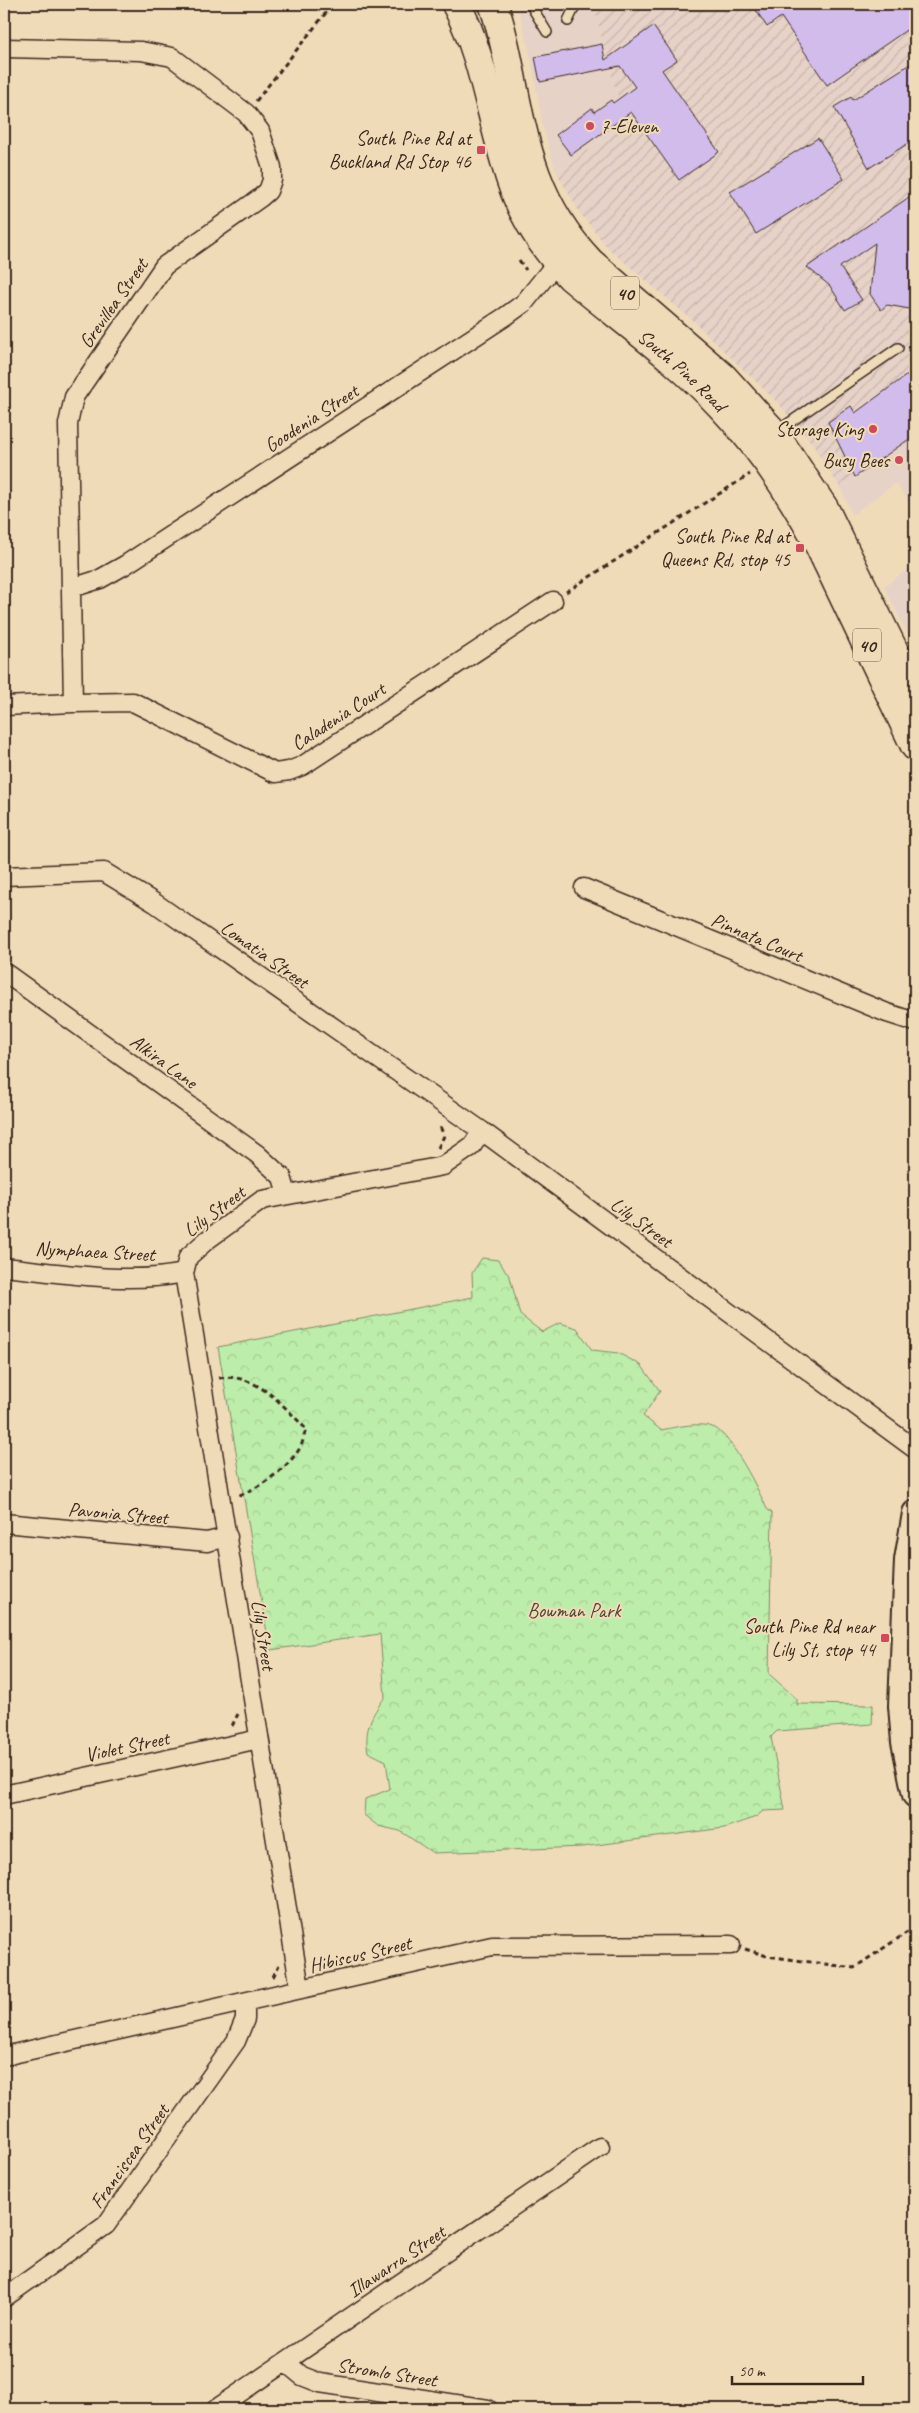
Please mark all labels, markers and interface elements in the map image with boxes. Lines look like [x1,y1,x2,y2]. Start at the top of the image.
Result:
place label: 7-Eleven [600,114,659,139]
marker: 7-Eleven [584,120,596,132]
place label: South Pine Rd at Buckland Rd Stop 46 [329,126,473,174]
marker: South Pine Rd at Buckland Rd Stop 46 [475,144,487,156]
street label: Grevillea Street [73,252,155,353]
road number: 40 [611,276,639,310]
street label: South Pine Road [633,324,734,419]
street label: Goodenia Street [260,378,365,458]
place label: Storage King [776,417,865,442]
marker: Storage King [867,423,879,435]
place label: Busy Bees [823,448,891,473]
marker: Busy Bees [893,454,905,466]
place label: South Pine Rd at Queens Rd, stop 45 [661,524,792,572]
marker: South Pine Rd at Queens Rd, stop 45 [794,542,806,554]
road number: 40 [853,628,881,662]
street label: Caladenia Court [286,675,392,756]
street label: Pinnata Court [707,907,808,969]
street label: Lomatia Street [216,915,316,995]
street label: Alkira Lane [125,1029,203,1095]
street label: Lily Street [179,1179,252,1243]
street label: Lily Street [606,1192,680,1255]
street label: Nymphaea Street [35,1236,158,1267]
street label: Pavonia Street [67,1497,171,1531]
street label: Lily Street [246,1598,282,1674]
park label: Bowman Park [528,1598,622,1623]
place label: South Pine Rd near Lily St, stop 44 [744,1614,877,1662]
marker: South Pine Rd near Lily St, stop 44 [879,1632,891,1644]
street label: Violet Street [83,1725,174,1768]
street label: Hibiscus Street [307,1930,416,1978]
street label: Franciscea Street [84,2097,176,2213]
street label: Illawarra Street [343,2218,452,2303]
street label: Stromlo Street [335,2352,441,2393]
scale bar [732,2353,863,2385]
text: 50 m [739,2362,766,2381]

